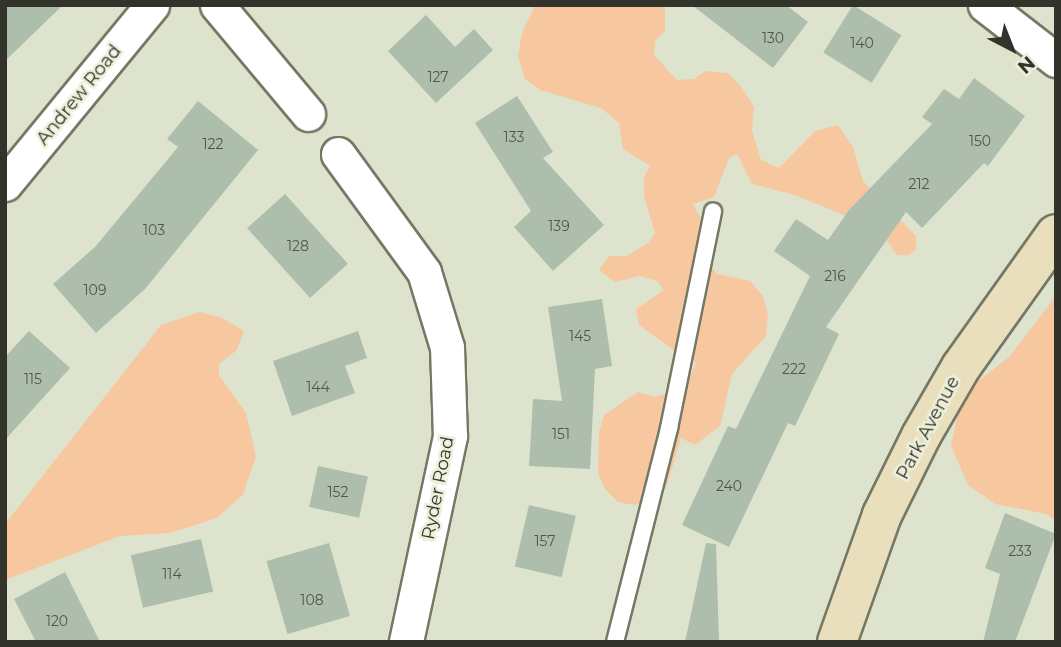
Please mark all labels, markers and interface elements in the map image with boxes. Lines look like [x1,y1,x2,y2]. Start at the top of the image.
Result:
north arrow [977,14,1047,84]
house number: 130 [762,30,784,46]
house number: 140 [850,35,874,51]
street label: Andrew Road [32,41,126,149]
text: N [1013,51,1040,79]
house number: 127 [427,69,449,85]
house number: 133 [504,129,524,145]
house number: 150 [969,133,991,149]
house number: 122 [203,136,223,152]
house number: 212 [909,176,929,192]
house number: 139 [548,218,570,234]
house number: 103 [143,222,165,238]
house number: 128 [287,238,309,254]
house number: 216 [824,268,846,284]
house number: 109 [84,282,106,298]
house number: 145 [569,328,591,344]
house number: 222 [782,361,806,377]
house number: 115 [24,371,42,387]
street label: Park Avenue [892,373,964,483]
house number: 144 [306,379,330,395]
house number: 151 [552,426,570,442]
street label: Ryder Road [417,435,459,541]
house number: 240 [716,478,742,494]
house number: 152 [328,484,348,500]
house number: 157 [534,533,556,549]
house number: 233 [1008,543,1032,559]
house number: 114 [162,566,182,582]
house number: 108 [300,592,324,608]
house number: 120 [46,613,68,629]

